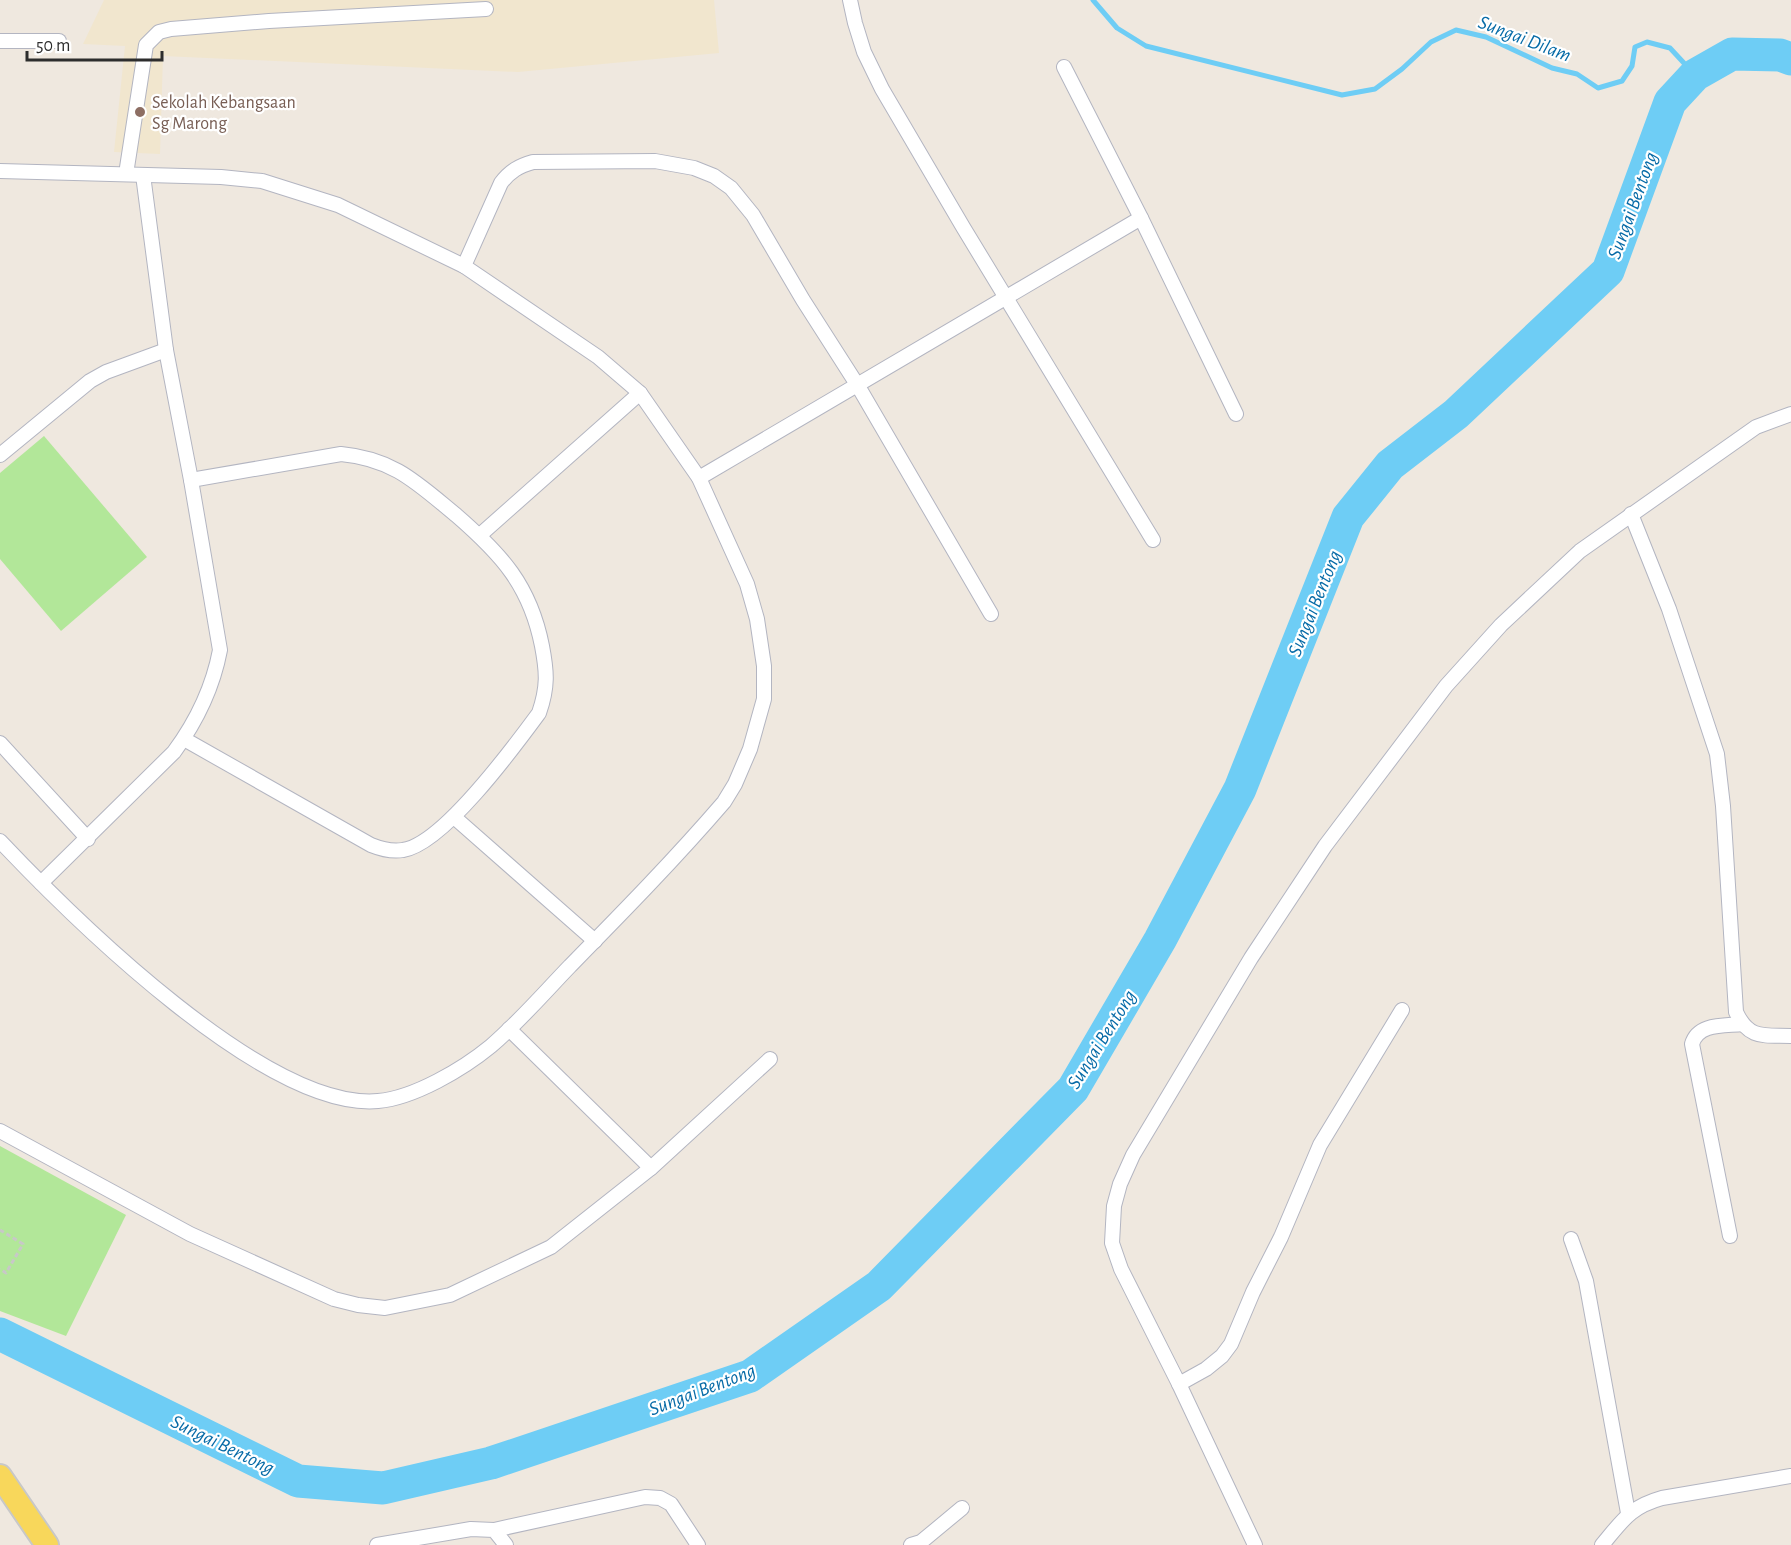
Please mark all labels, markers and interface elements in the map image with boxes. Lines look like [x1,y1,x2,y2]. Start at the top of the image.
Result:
water label: Sungai Dilam [1476,12,1574,66]
scale bar [27,24,162,62]
text: 50 m [36,37,70,55]
place label: Sekolah Kebangsaan Sg Marong [152,94,296,133]
marker: Sekolah Kebangsaan Sg Marong [133,105,147,119]
water label: Sungai Bentong [1604,149,1662,262]
water label: Sungai Bentong [1285,548,1345,659]
water label: Sungai Bentong [1064,987,1140,1092]
water label: Sungai Bentong [646,1360,758,1419]
water label: Sungai Bentong [168,1411,277,1479]

